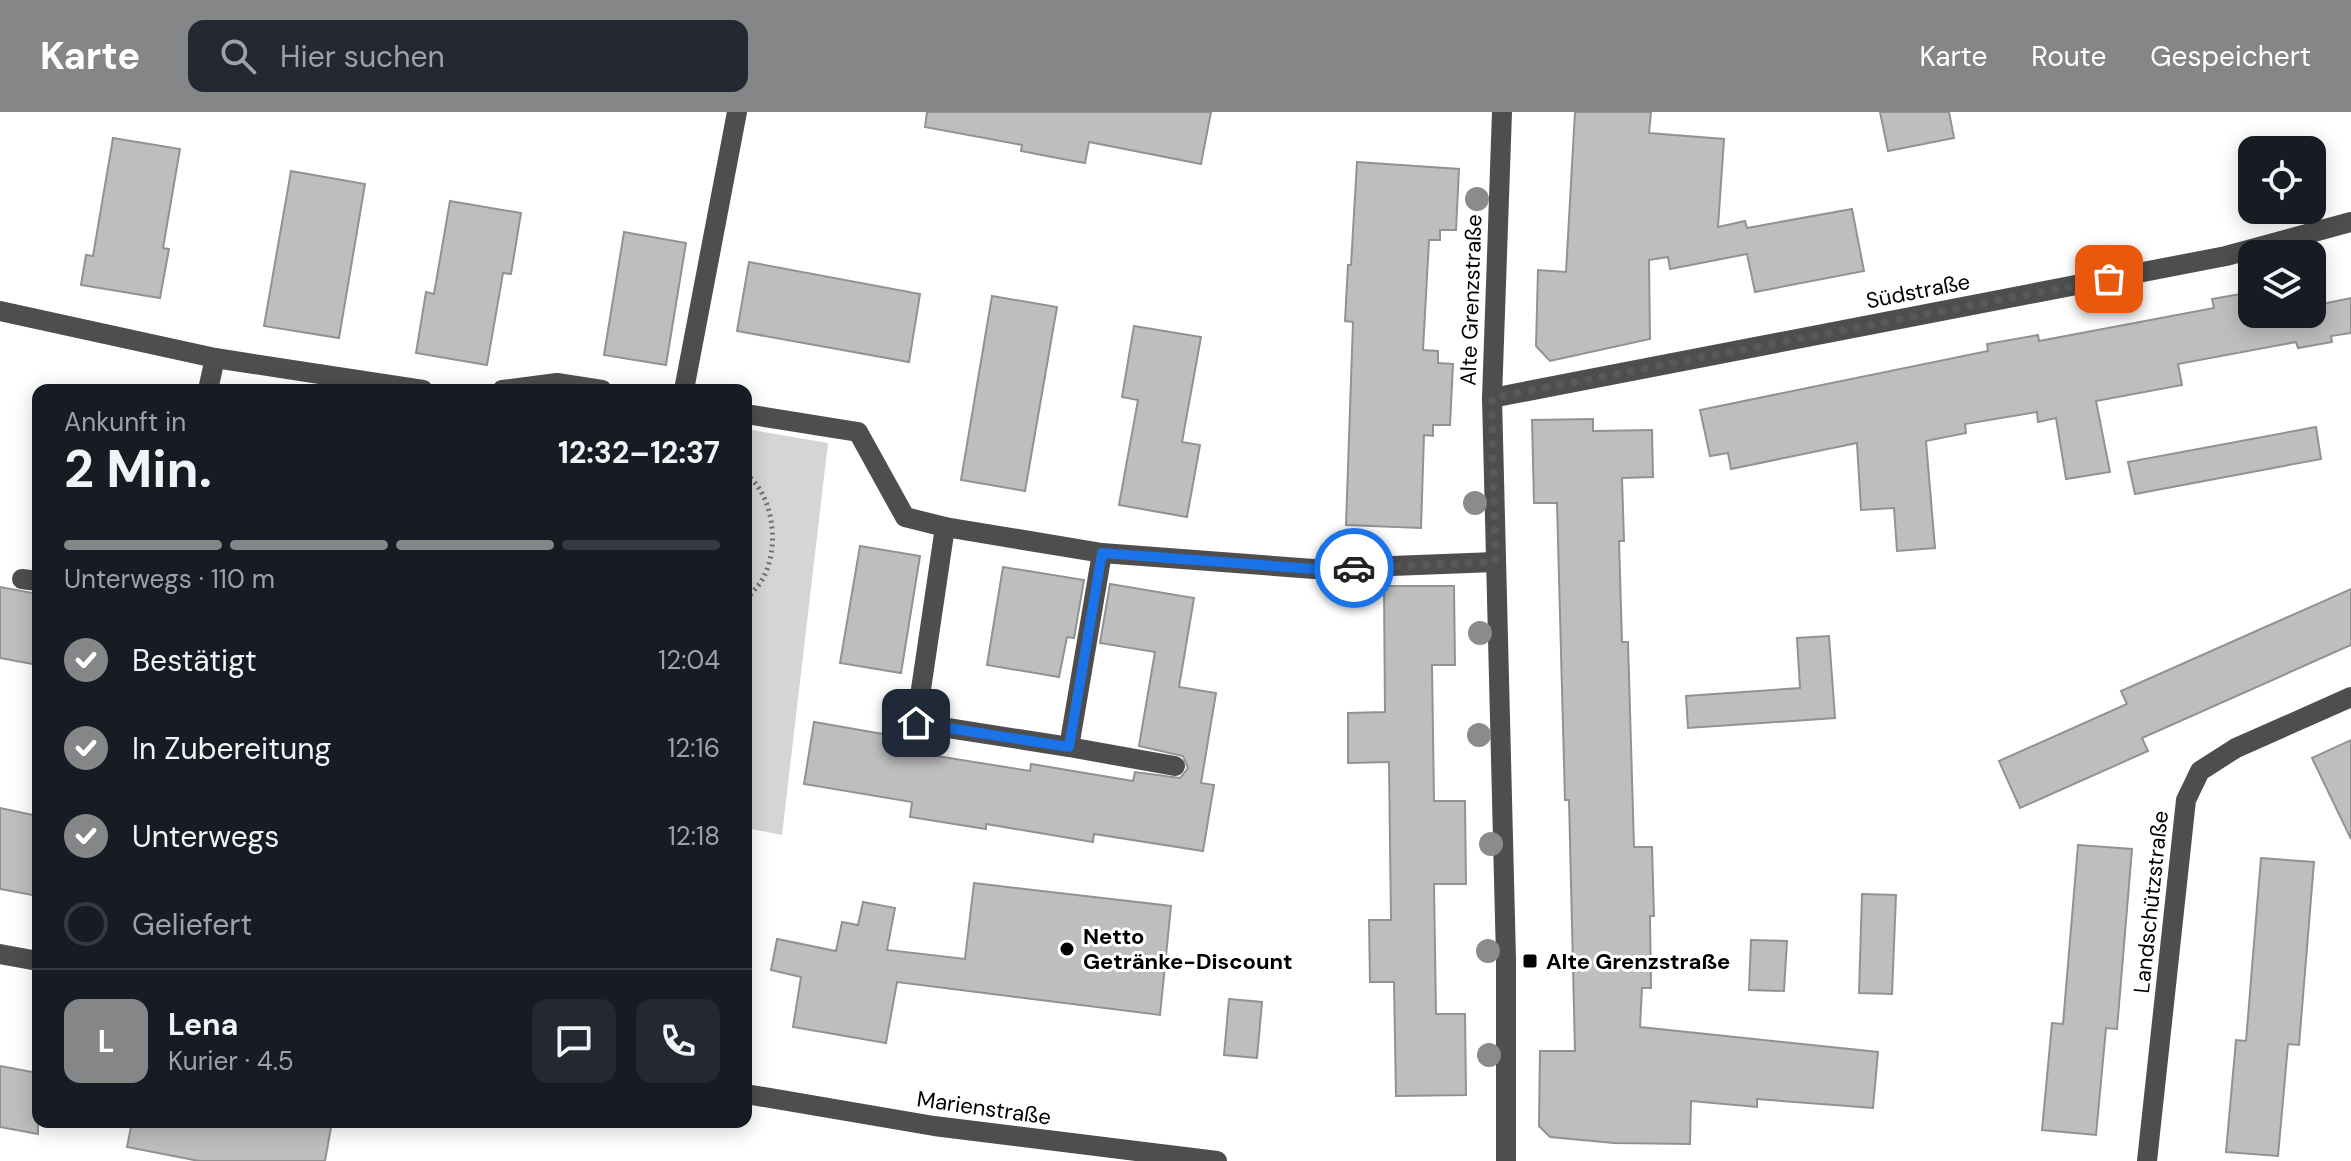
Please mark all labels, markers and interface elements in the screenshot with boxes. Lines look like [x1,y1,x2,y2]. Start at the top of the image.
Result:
search box [188,20,748,92]
text: Karte [40,31,140,81]
icon: search [216,34,260,78]
text: Hier suchen [280,37,445,76]
text: Karte [1920,38,1987,75]
text: Route [2031,38,2106,75]
text: Gespeichert [2150,38,2311,75]
map controls [2238,136,2326,328]
button: locate [2238,136,2326,224]
street label: Alte Grenzstraße [1454,214,1488,386]
button: layers [2238,240,2326,328]
pin [2075,245,2143,313]
icon: bag [2087,257,2131,301]
street label: Südstraße [1864,267,1972,315]
text: Ankunft in [64,405,186,439]
text: 12:32–12:37 [558,433,720,472]
text: 2 Min. [64,435,212,503]
courier [1314,528,1394,608]
icon: car [1332,546,1376,590]
text: Unterwegs · 110 m [64,562,275,596]
icon: check [64,638,108,682]
text: Bestätigt [132,641,257,680]
text: 12:04 [658,643,720,677]
pin [882,689,950,757]
icon: home [894,701,938,745]
icon: check [64,726,108,770]
text: In Zubereitung [132,729,331,768]
text: 12:16 [667,731,720,765]
street label: Landschützstraße [2127,809,2175,995]
icon: check [64,814,108,858]
text: Unterwegs [132,817,279,856]
text: 12:18 [668,819,720,853]
text: Geliefert [132,905,252,944]
place label: Netto Getränke-Discount [1083,922,1293,976]
marker: Netto Getränke-Discount [1058,940,1076,958]
place label: Alte Grenzstraße [1546,947,1730,976]
marker: Alte Grenzstraße [1521,952,1539,970]
button: chat [532,999,616,1083]
button: phone [636,999,720,1083]
text: Lena [168,1005,238,1044]
text: L [98,1022,114,1061]
text: Kurier · 4.5 [168,1044,294,1078]
street label: Marienstraße [915,1084,1053,1132]

